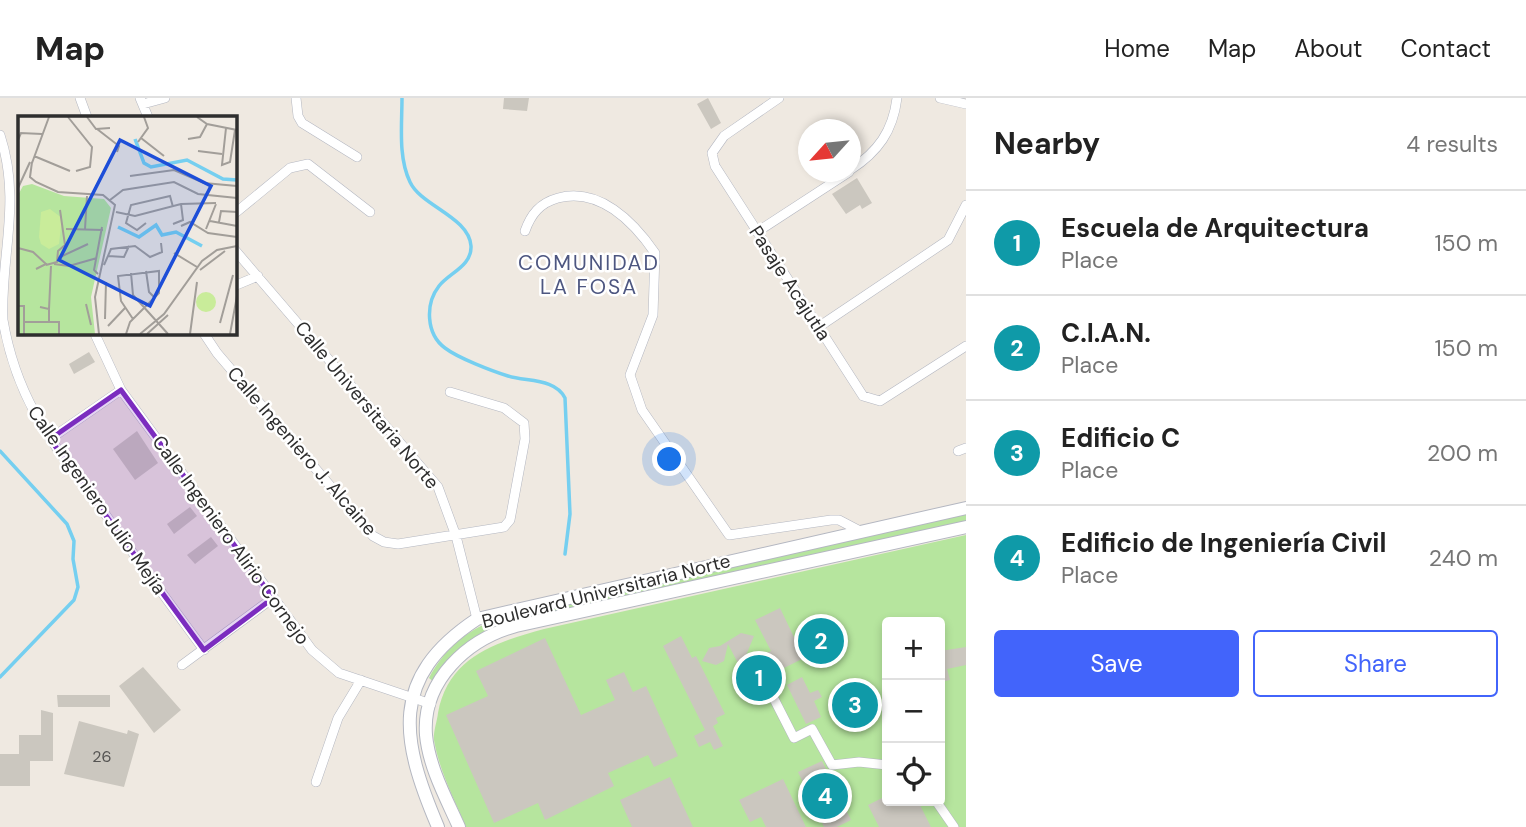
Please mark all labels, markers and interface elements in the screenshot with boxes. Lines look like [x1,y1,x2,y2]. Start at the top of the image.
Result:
text: Map [35,27,105,70]
text: Home [1104,33,1170,64]
text: Map [1208,33,1256,64]
text: About [1294,33,1363,64]
text: Contact [1401,33,1491,64]
inset map [18,116,236,334]
north arrow [798,119,861,182]
text: Nearby [994,124,1100,163]
text: 4 results [1406,129,1498,159]
text: Escuela de Arquitectura [1061,211,1369,245]
street label: Pasaje Acajutla [744,221,836,345]
text: 1 [1013,228,1021,258]
text: 150 m [1434,228,1498,258]
text: Place [1061,245,1118,275]
district label: COMUNIDAD LA FOSA [518,249,660,301]
street label: Calle Universitaria Norte [289,316,445,494]
text: C.I.A.N. [1061,316,1151,350]
text: 2 [1010,333,1024,363]
text: 150 m [1434,333,1498,363]
text: Place [1061,350,1118,380]
street label: Calle Ingeniero J. Alcaine [222,361,382,541]
street label: Calle Ingeniero Julio Mejía [22,401,172,599]
text: Edificio C [1061,421,1180,455]
street label: Calle Ingeniero Alirio Cornejo [147,430,315,650]
text: 3 [1010,438,1024,468]
text: 200 m [1427,438,1498,468]
your location [652,442,686,476]
text: Place [1061,455,1118,485]
text: Edificio de Ingeniería Civil [1061,526,1386,560]
text: 4 [1010,543,1024,573]
text: 240 m [1429,543,1498,573]
street label: Boulevard Universitaria Norte [479,548,733,634]
text: Place [1061,560,1118,590]
pin: 2 [798,615,844,667]
map controls [882,617,945,806]
button: + [882,617,945,680]
button: Save [994,630,1239,697]
button: Share [1253,630,1498,697]
pin: 1 [736,652,782,704]
pin: 3 [832,679,878,731]
button: − [882,680,945,743]
button: locate [882,743,945,806]
house number: 26 [92,746,112,767]
pin: 4 [802,770,848,822]

